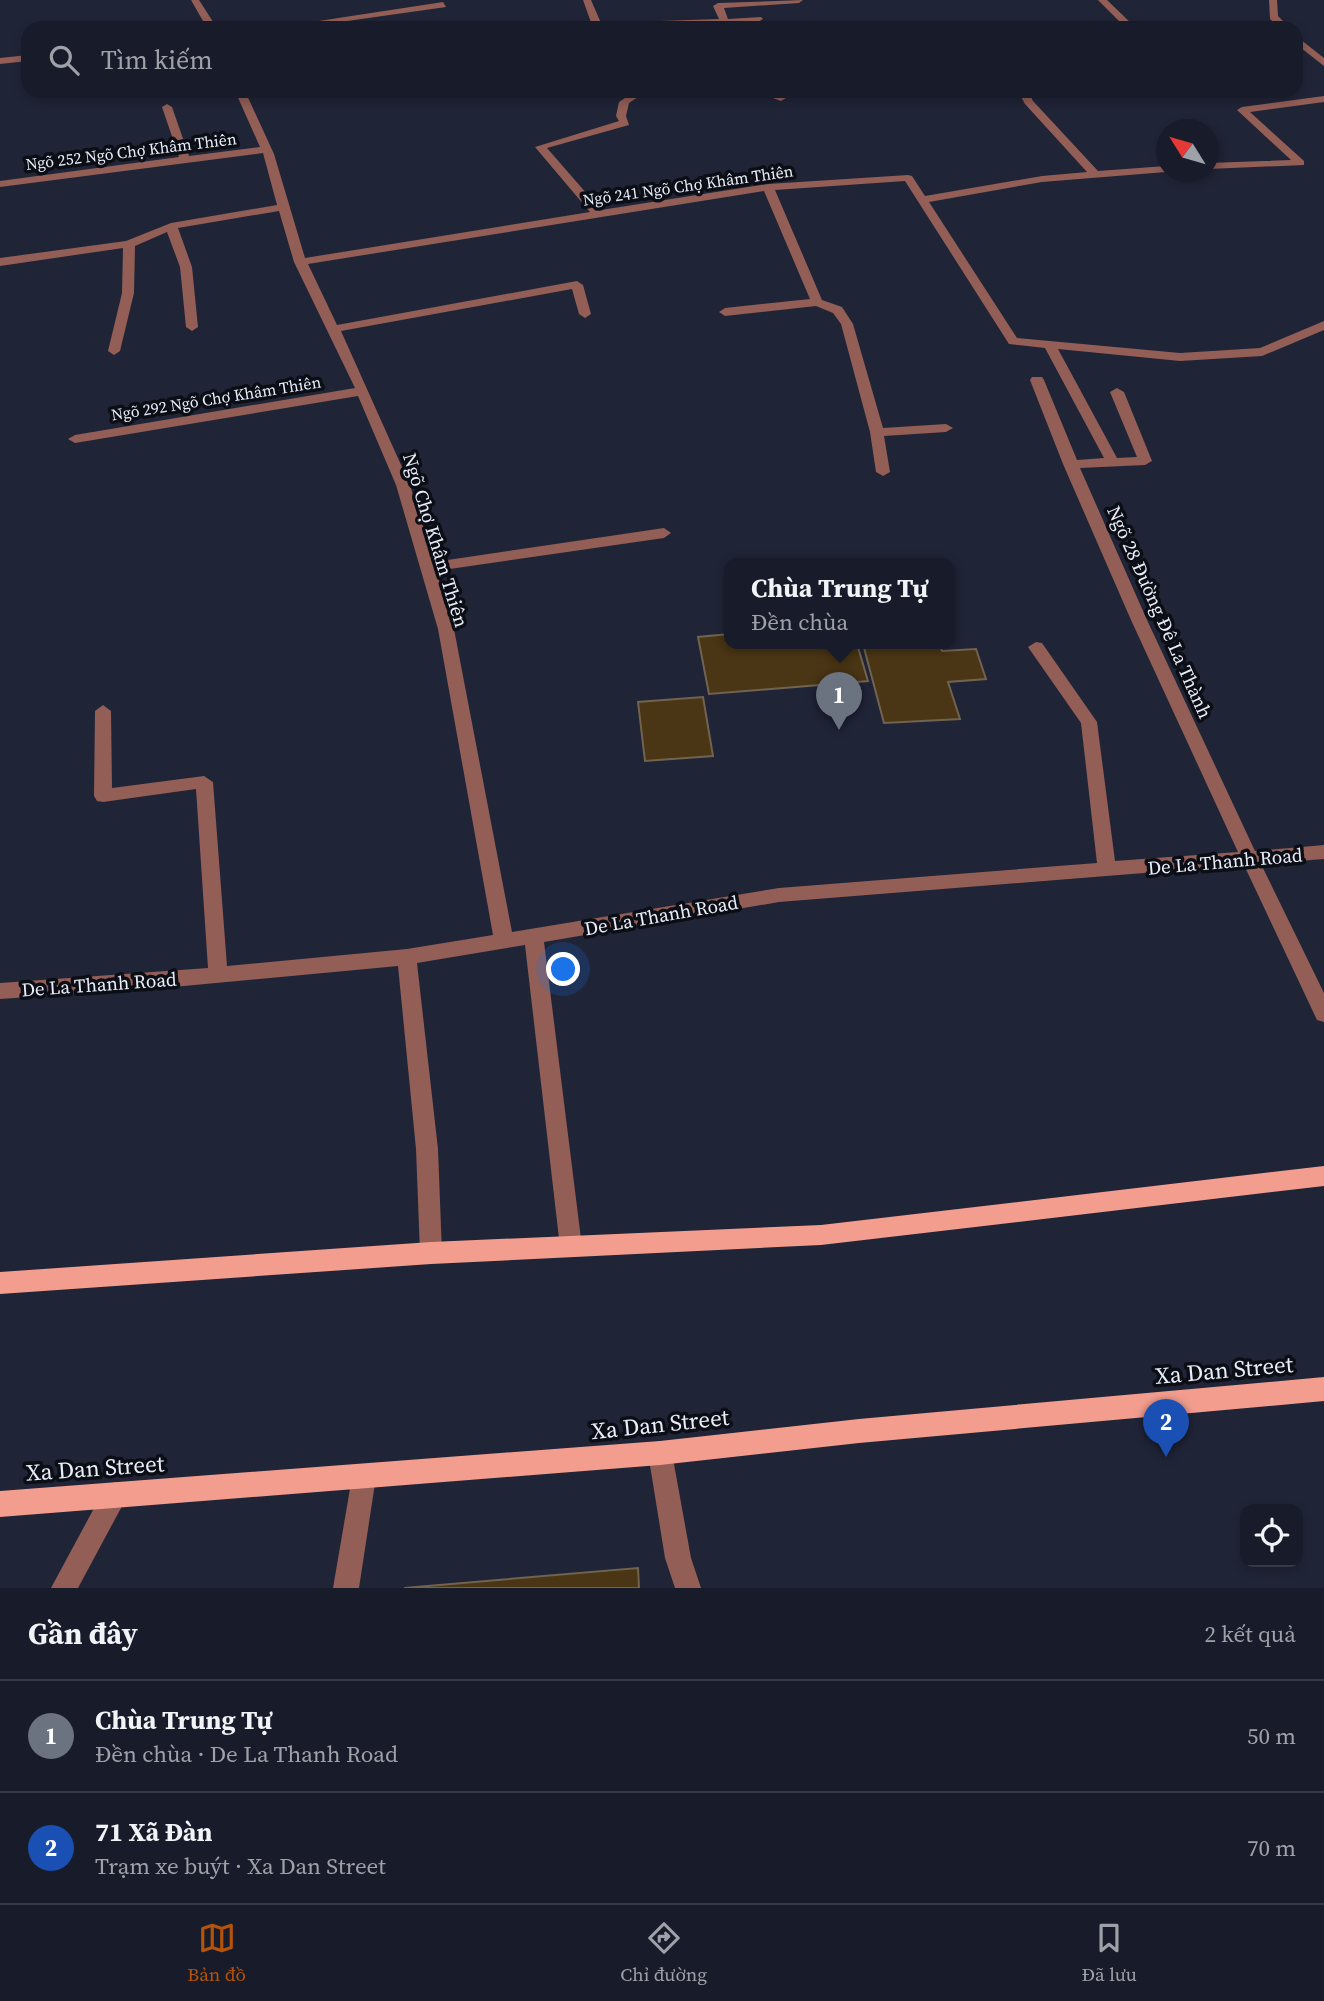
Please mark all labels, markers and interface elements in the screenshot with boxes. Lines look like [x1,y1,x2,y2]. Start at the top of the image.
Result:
search box [21,21,1303,98]
icon: search [45,41,83,79]
text: Tìm kiếm [101,42,213,78]
north arrow [1156,119,1219,182]
street label: Ngõ 252 Ngõ Chợ Khâm Thiên [24,127,238,175]
street label: Ngõ 241 Ngõ Chợ Khâm Thiên [581,159,795,211]
street label: Ngõ 292 Ngõ Chợ Khâm Thiên [109,370,323,425]
street label: Ngõ Chợ Khâm Thiên [397,450,475,630]
street label: Ngõ 28 Đường Đê La Thành [1101,501,1219,723]
popup [724,558,955,649]
text: Chùa Trung Tự [751,570,928,606]
text: Đền chùa [751,606,848,638]
pin: 1 [816,672,862,730]
street label: De La Thanh Road [1146,841,1304,881]
street label: De La Thanh Road [582,889,740,941]
your location [546,952,580,986]
street label: De La Thanh Road [21,966,178,1002]
street label: Xa Dan Street [1154,1348,1295,1392]
pin: 2 [1143,1399,1189,1457]
street label: Xa Dan Street [589,1401,731,1447]
street label: Xa Dan Street [25,1447,166,1489]
map controls [1240,1504,1303,1567]
button: locate [1240,1504,1303,1567]
text: Gần đây [28,1613,138,1654]
text: 2 kết quả [1205,1618,1296,1650]
text: Chùa Trung Tự [95,1702,272,1738]
text: 1 [45,1720,57,1752]
text: 50 m [1247,1720,1296,1752]
text: Đền chùa · De La Thanh Road [95,1738,398,1770]
text: 71 Xã Đàn [95,1814,213,1850]
text: 2 [45,1832,57,1864]
text: 70 m [1247,1832,1296,1864]
text: Trạm xe buýt · Xa Dan Street [95,1850,386,1882]
tab: Bản đồ [187,1919,246,1987]
tab: Chỉ đường [620,1919,707,1987]
tab: Đã lưu [1082,1919,1137,1987]

